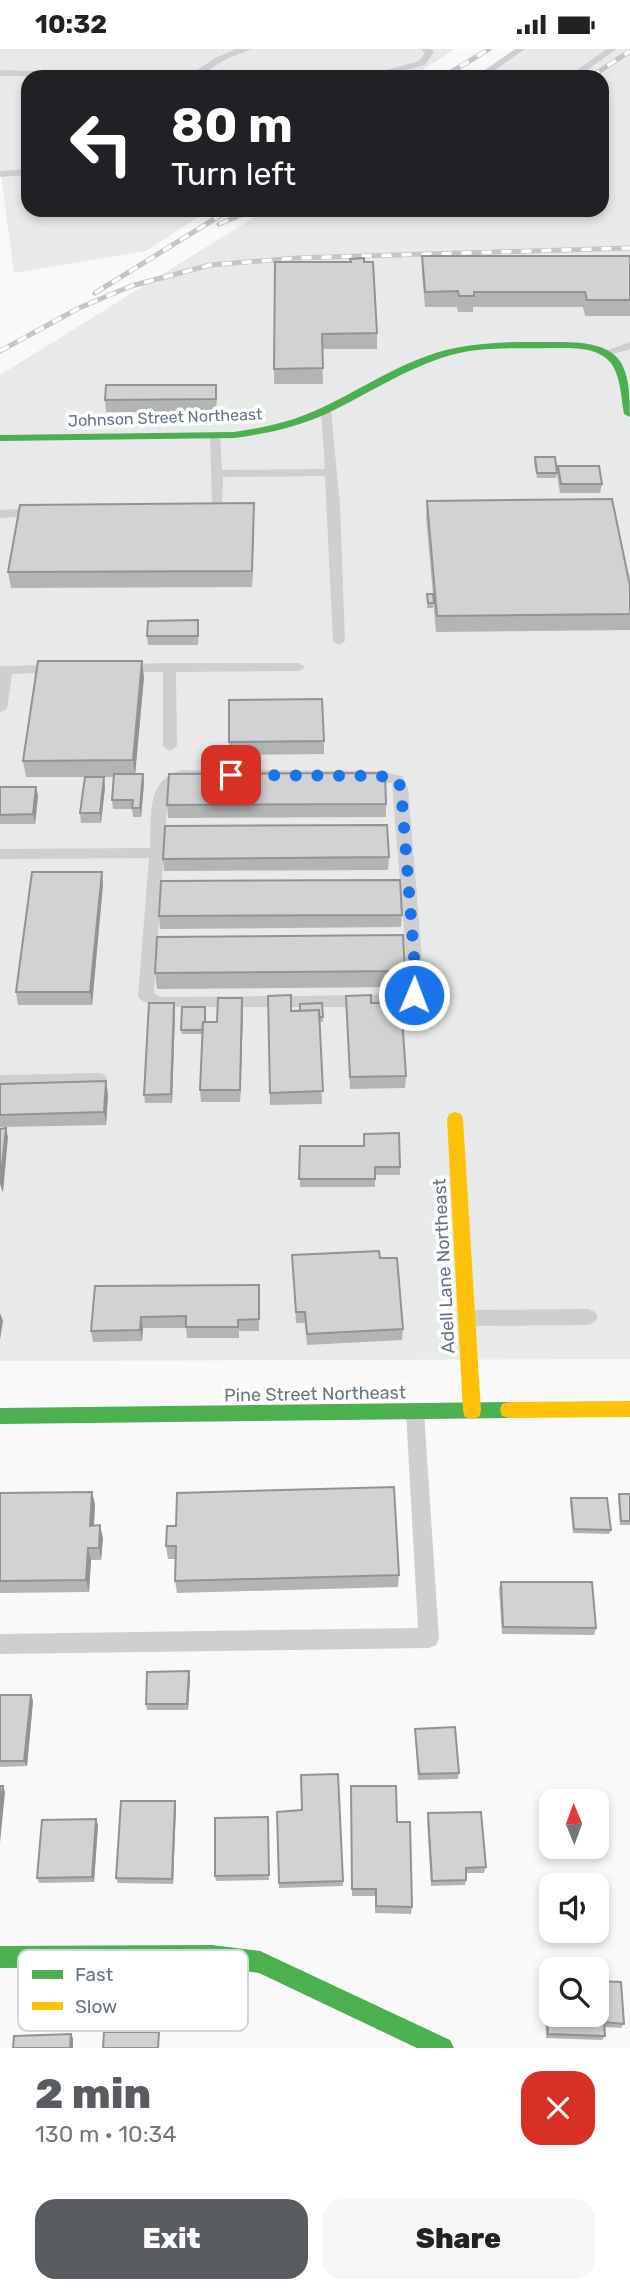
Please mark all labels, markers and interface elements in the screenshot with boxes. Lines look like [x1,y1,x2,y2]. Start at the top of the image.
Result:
text: 10:32 [35,9,107,40]
text: 80 m [171,96,293,154]
icon: left [56,98,147,189]
text: Turn left [171,155,296,193]
street label: Johnson Street Northeast [67,405,263,430]
pin [201,745,261,805]
icon: arrive [212,756,250,794]
position arrow [377,958,451,1032]
street label: Adell Lane Northeast [428,1178,460,1354]
street label: Pine Street Northeast [224,1381,406,1407]
north arrow [539,1789,609,1859]
map controls [539,1789,609,2027]
button: sound [539,1873,609,1943]
legend [18,1950,248,2031]
button: search [539,1957,609,2027]
text: Fast [75,1963,114,1986]
text: Slow [75,1995,117,2018]
text: 2 min [35,2069,151,2119]
button: close [521,2071,595,2145]
text: 130 m · 10:34 [35,2120,177,2148]
button: Exit [35,2199,308,2279]
button: Share [322,2199,595,2279]

